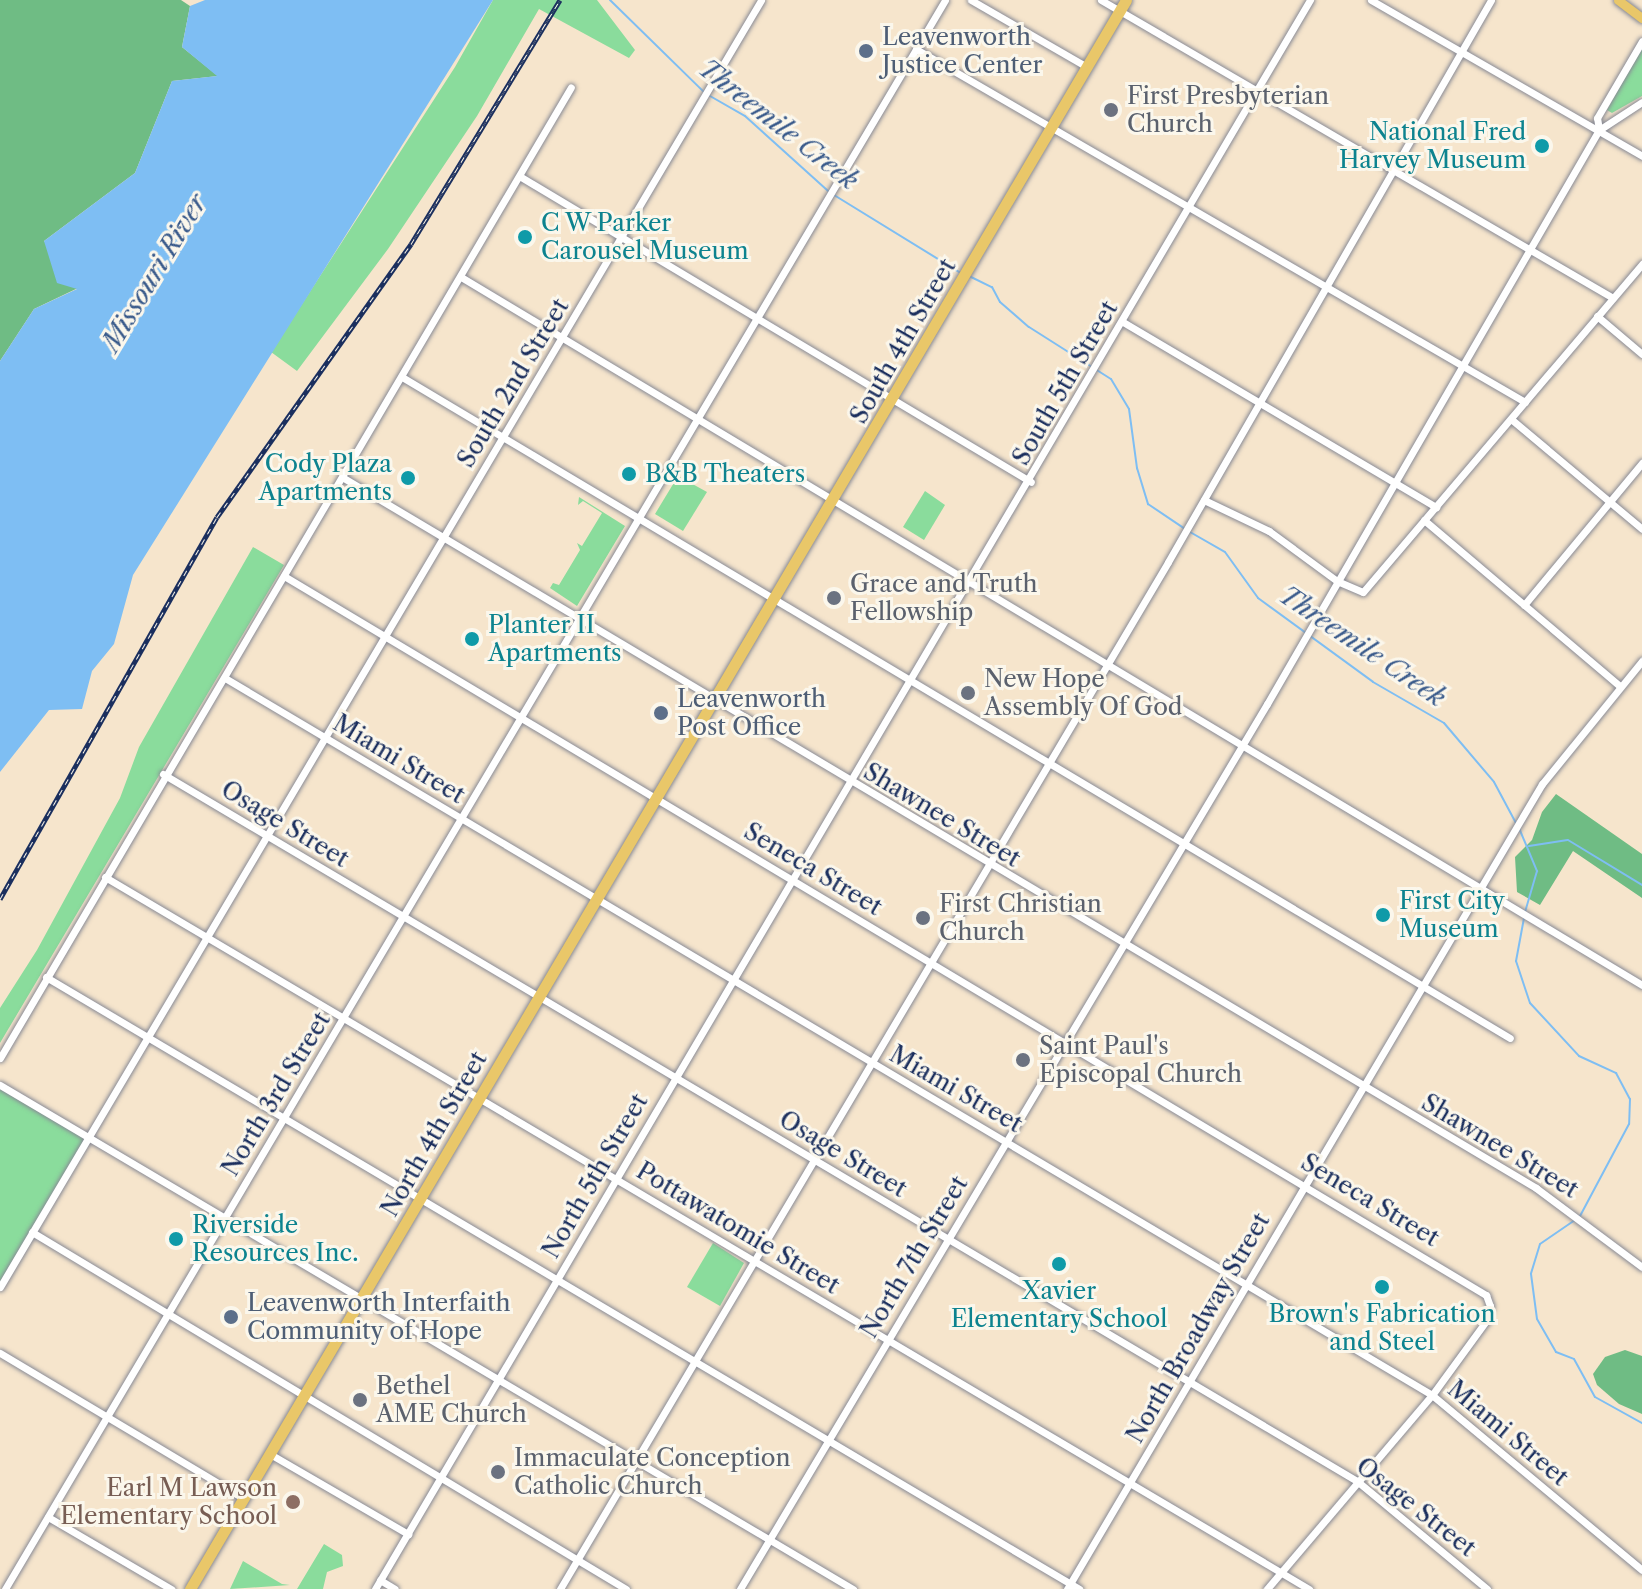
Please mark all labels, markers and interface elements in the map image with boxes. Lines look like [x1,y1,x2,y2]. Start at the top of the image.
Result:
place label: Leavenworth Justice Center [882,23,1043,79]
marker: Leavenworth Justice Center [857,42,875,60]
water label: Threemile Creek [692,53,864,197]
place label: First Presbyterian Church [1127,82,1329,138]
marker: First Presbyterian Church [1102,101,1120,119]
place label: National Fred Harvey Museum [1338,118,1526,174]
marker: National Fred Harvey Museum [1533,137,1551,155]
water label: Missouri River [96,189,214,357]
place label: C W Parker Carousel Museum [541,209,749,265]
marker: C W Parker Carousel Museum [516,228,534,246]
street label: South 4th Street [844,253,962,429]
street label: South 2nd Street [451,293,575,473]
street label: South 5th Street [1006,296,1124,470]
place label: Cody Plaza Apartments [258,450,392,506]
place label: B&B Theaters [645,460,806,488]
marker: B&B Theaters [620,465,638,483]
marker: Cody Plaza Apartments [399,469,417,487]
place label: Grace and Truth Fellowship [850,570,1038,626]
water label: Threemile Creek [1273,580,1451,714]
marker: Grace and Truth Fellowship [825,589,843,607]
place label: Planter II Apartments [488,611,622,667]
marker: Planter II Apartments [463,630,481,648]
place label: New Hope Assembly Of God [984,665,1183,721]
marker: New Hope Assembly Of God [959,684,977,702]
place label: Leavenworth Post Office [677,685,826,741]
marker: Leavenworth Post Office [652,704,670,722]
street label: Miami Street [328,708,470,810]
street label: Shawnee Street [858,757,1026,873]
street label: Osage Street [216,775,354,873]
street label: Seneca Street [739,816,887,922]
place label: First City Museum [1399,887,1505,943]
place label: First Christian Church [939,890,1102,946]
marker: First City Museum [1374,906,1392,924]
marker: First Christian Church [914,909,932,927]
street label: North 3rd Street [216,1007,336,1181]
place label: Saint Paul's Episcopal Church [1039,1032,1242,1088]
street label: Miami Street [885,1039,1027,1139]
street label: North 4th Street [375,1046,493,1222]
marker: Saint Paul's Episcopal Church [1014,1051,1032,1069]
street label: Shawnee Street [1416,1088,1584,1204]
street label: North 5th Street [536,1089,654,1263]
street label: Osage Street [774,1105,912,1203]
street label: Seneca Street [1296,1147,1444,1253]
street label: Pottawatomie Street [631,1156,845,1300]
street label: North 7th Street [854,1171,974,1343]
street label: North Broadway Street [1120,1208,1276,1448]
place label: Riverside Resources Inc. [192,1211,358,1267]
marker: Riverside Resources Inc. [167,1230,185,1248]
marker: Xavier Elementary School [1050,1255,1068,1273]
place label: Xavier Elementary School [950,1277,1168,1333]
marker: Brown's Fabrication and Steel [1373,1278,1391,1296]
place label: Leavenworth Interfaith Community of Hope [247,1289,510,1345]
place label: Brown's Fabrication and Steel [1269,1300,1495,1356]
marker: Leavenworth Interfaith Community of Hope [222,1308,240,1326]
place label: Bethel AME Church [376,1372,527,1428]
street label: Miami Street [1442,1374,1574,1492]
marker: Bethel AME Church [351,1391,369,1409]
place label: Immaculate Conception Catholic Church [514,1444,790,1500]
street label: Osage Street [1351,1451,1481,1563]
marker: Immaculate Conception Catholic Church [489,1463,507,1481]
place label: Earl M Lawson Elementary School [60,1474,277,1530]
marker: Earl M Lawson Elementary School [284,1493,302,1511]

